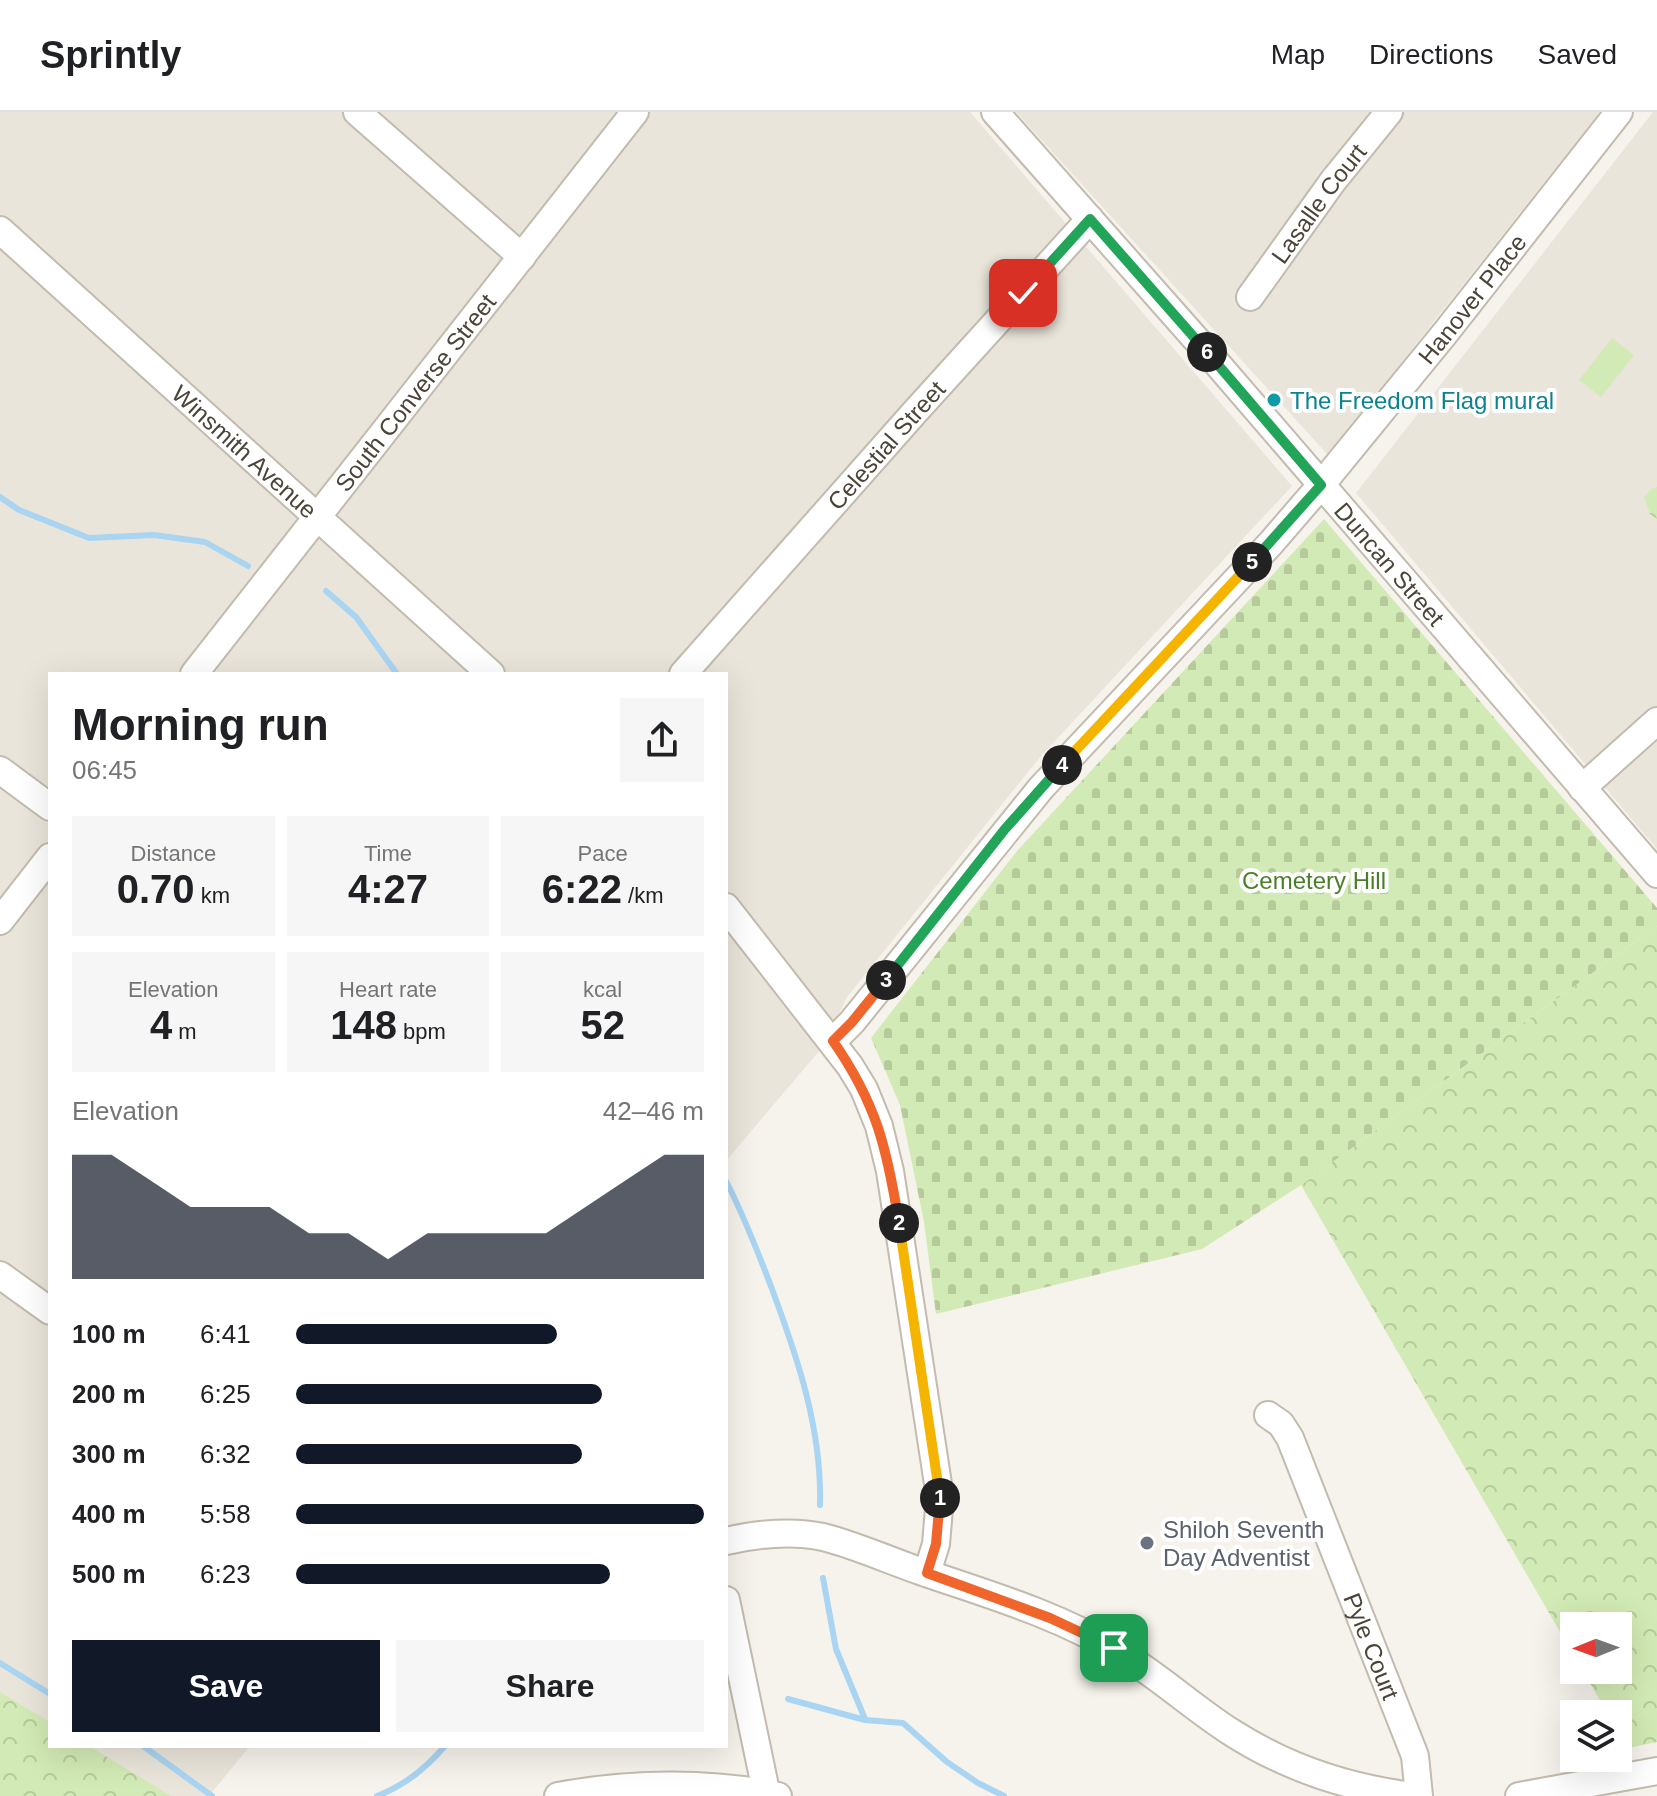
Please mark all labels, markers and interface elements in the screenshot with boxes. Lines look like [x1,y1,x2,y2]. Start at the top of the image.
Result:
text: Sprintly [40,34,181,76]
text: Map [1271,39,1325,70]
text: Directions [1369,39,1494,70]
text: Saved [1538,39,1617,70]
street label: Lasalle Court [1265,138,1371,268]
street label: Hanover Place [1412,229,1531,369]
pin [989,259,1057,327]
icon: check [1001,271,1045,315]
street label: South Converse Street [329,288,501,496]
pin: 6 [1187,332,1227,372]
text: 6 [1201,339,1213,364]
street label: Celestial Street [822,375,950,515]
street label: Winsmith Avenue [167,379,322,523]
place label: The Freedom Flag mural [1290,387,1554,414]
marker: The Freedom Flag mural [1265,391,1283,409]
street label: Duncan Street [1329,497,1450,631]
pin: 5 [1232,542,1272,582]
text: 5 [1246,549,1258,574]
button: share [620,698,704,782]
text: Morning run [72,700,329,749]
pin: 4 [1042,745,1082,785]
text: 4 [1056,752,1068,777]
text: 06:45 [72,755,137,785]
text: Distance [131,841,216,866]
text: Time [364,841,412,866]
text: Pace [578,841,628,866]
text: 0.70 [117,867,195,911]
text: 4:27 [348,867,428,911]
text: 6:22 [542,867,622,911]
park label: Cemetery Hill [1242,867,1386,894]
text: km [195,883,230,908]
text: /km [622,883,663,908]
pin: 3 [866,960,906,1000]
text: 3 [880,967,892,992]
text: Elevation [128,977,219,1002]
text: Heart rate [339,977,437,1002]
text: kcal [583,977,622,1002]
text: 4 [150,1003,172,1047]
text: 148 [330,1003,397,1047]
text: 52 [580,1003,625,1047]
text: m [172,1019,197,1044]
text: bpm [397,1019,446,1044]
text: Elevation [72,1096,179,1126]
text: 42–46 m [603,1096,704,1126]
pin: 2 [879,1203,919,1243]
text: 2 [893,1210,905,1235]
text: 100 m [72,1319,146,1349]
text: 6:41 [200,1319,251,1349]
text: 200 m [72,1379,146,1409]
text: 6:25 [200,1379,251,1409]
text: 300 m [72,1439,146,1469]
text: 6:32 [200,1439,251,1469]
pin: 1 [920,1478,960,1518]
text: 1 [934,1485,946,1510]
text: 400 m [72,1499,146,1529]
text: 5:58 [200,1499,251,1529]
place label: Shiloh Seventh Day Adventist [1163,1516,1324,1571]
marker: Shiloh Seventh Day Adventist [1138,1534,1156,1552]
text: 500 m [72,1559,146,1589]
text: 6:23 [200,1559,251,1589]
street label: Pyle Court [1339,1589,1405,1703]
north arrow [1560,1612,1632,1684]
map controls [1560,1612,1632,1772]
pin [1080,1614,1148,1682]
icon: arrive [1092,1626,1136,1670]
button: Save [72,1640,380,1732]
button: Share [396,1640,704,1732]
button: layers [1560,1700,1632,1772]

